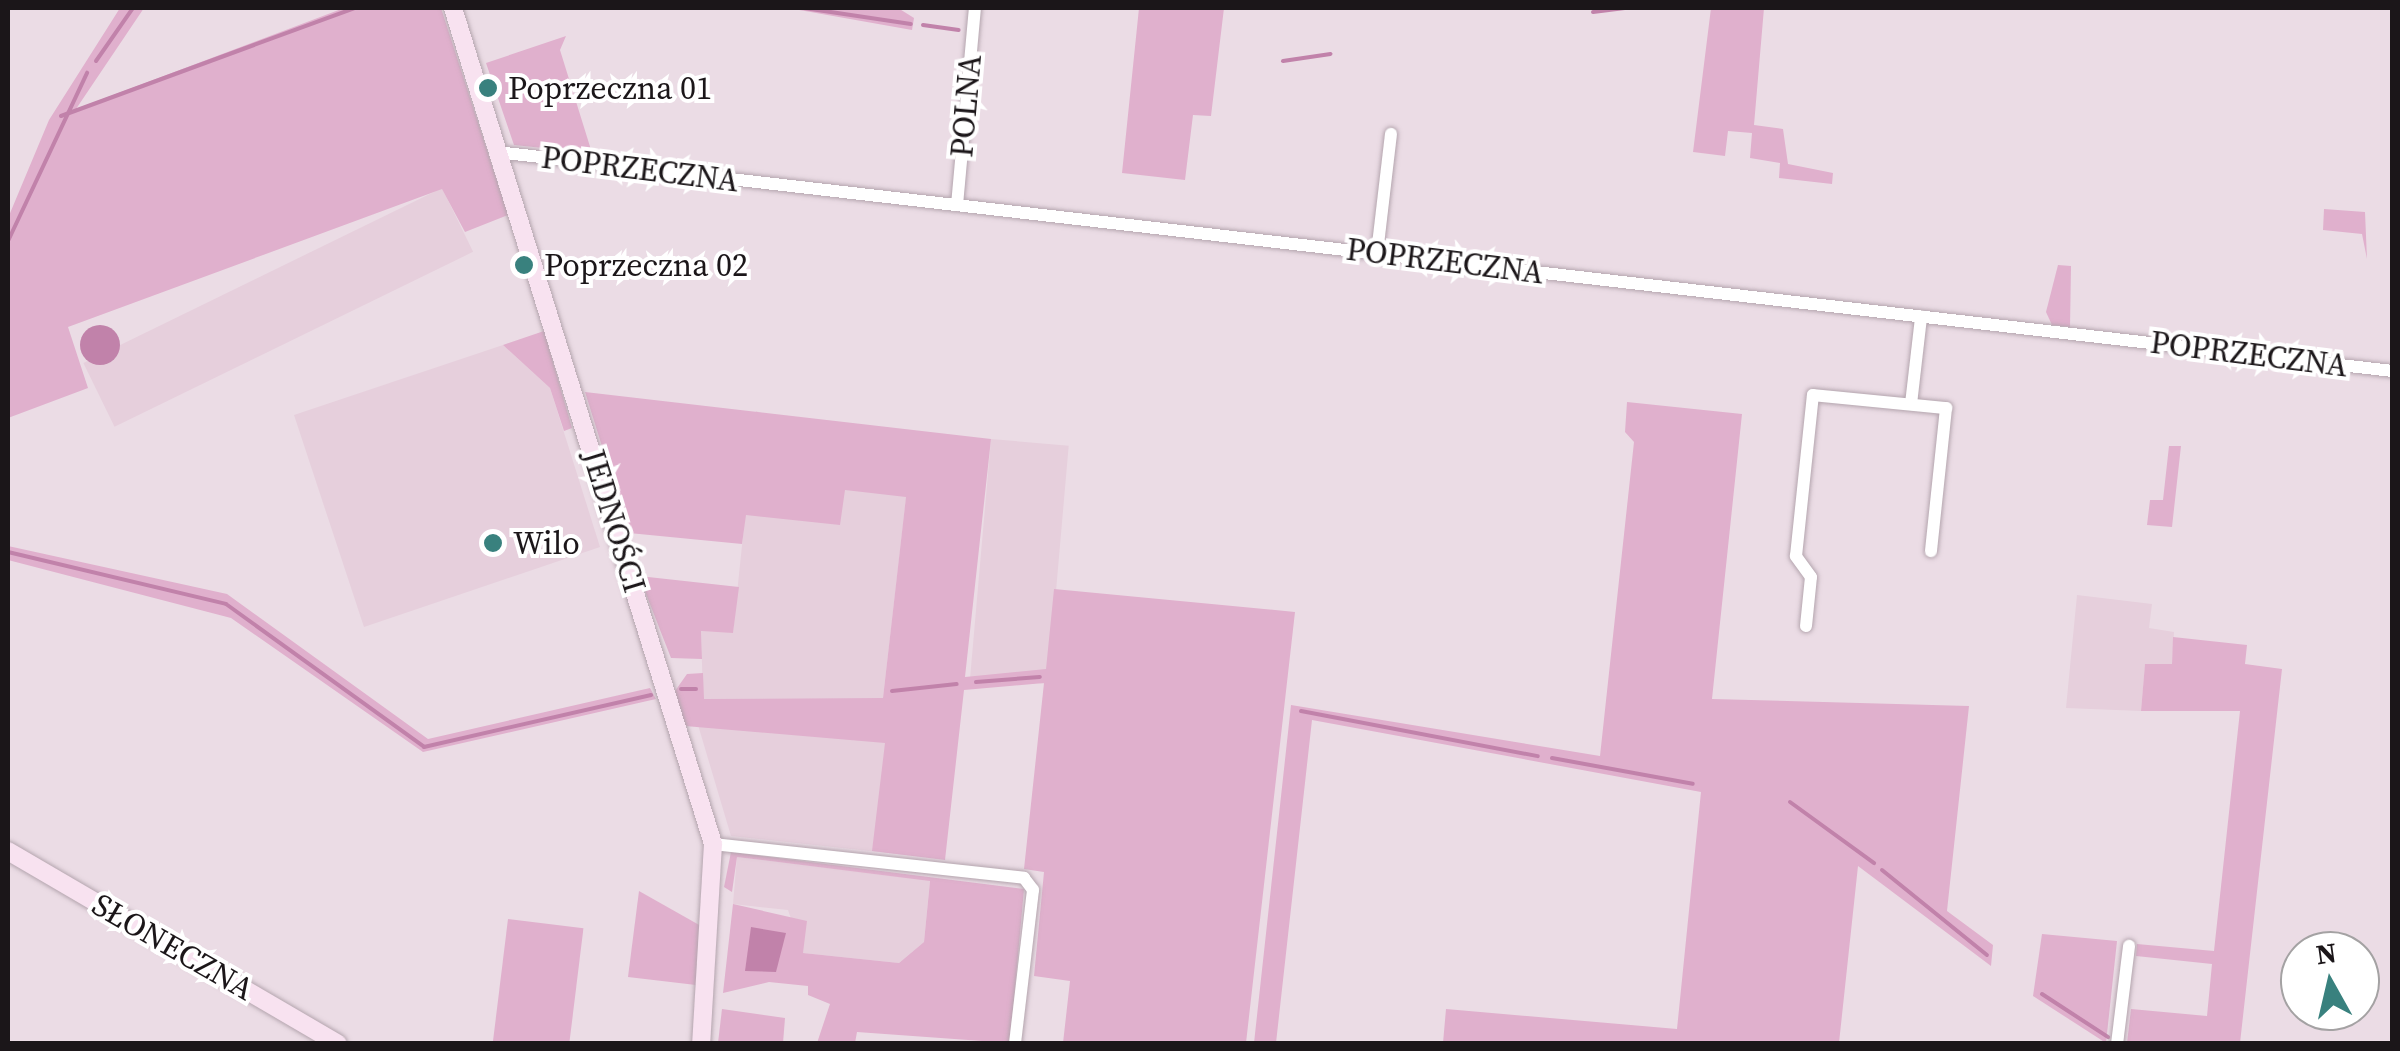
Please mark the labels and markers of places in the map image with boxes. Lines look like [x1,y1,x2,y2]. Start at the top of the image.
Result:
place label: Poprzeczna 01 [508,69,712,107]
marker: Poprzeczna 01 [477,77,499,99]
place label: Poprzeczna 02 [544,246,748,284]
marker: Poprzeczna 02 [513,254,535,276]
place label: Wilo [513,524,580,562]
marker: Wilo [482,532,504,554]

